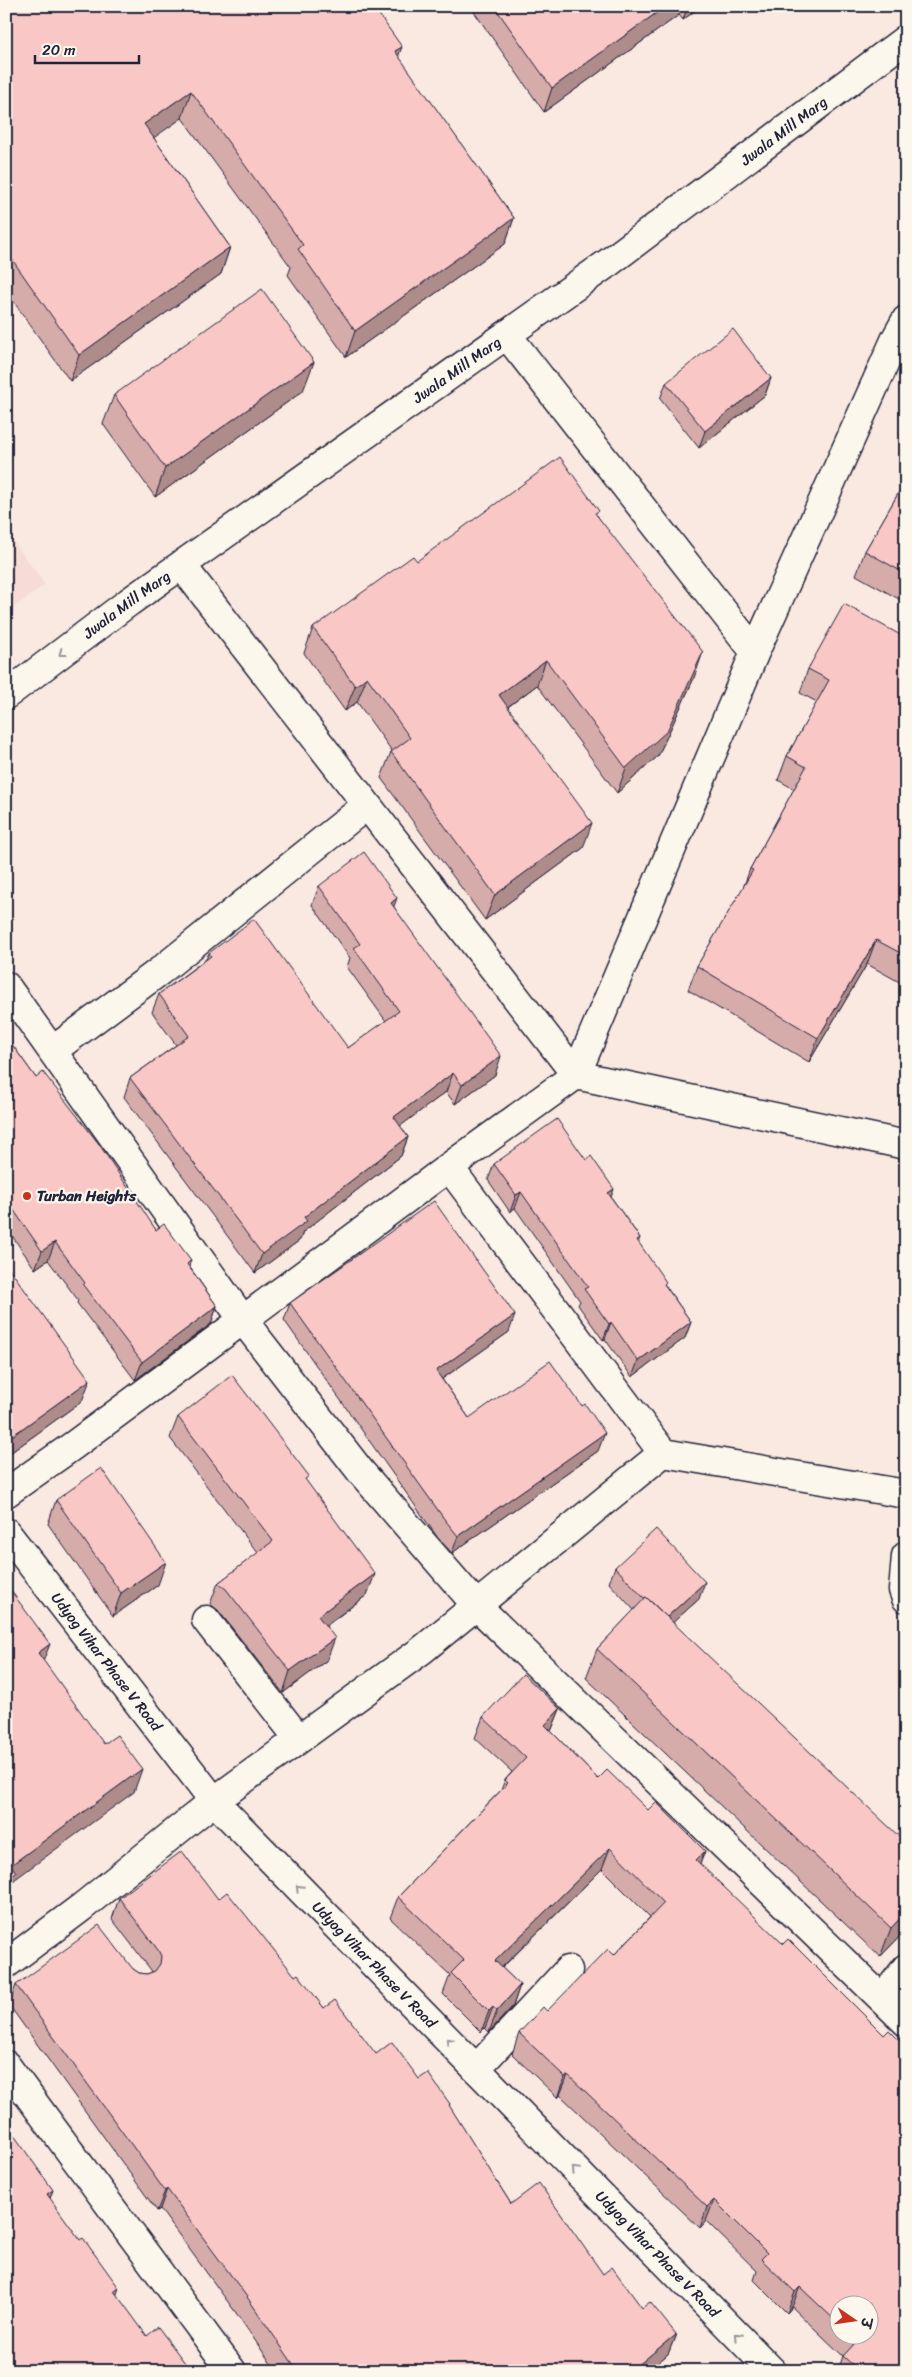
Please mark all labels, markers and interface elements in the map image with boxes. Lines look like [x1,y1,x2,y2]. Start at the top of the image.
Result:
scale bar [35,32,139,64]
text: 20 m [42,37,76,63]
street label: Jwala Mill Marg [734,89,833,173]
street label: Jwala Mill Marg [406,329,507,411]
street label: Jwala Mill Marg [77,563,176,646]
one-way arrow [59,647,68,655]
place label: Turban Heights [37,1183,137,1209]
marker: Turban Heights [21,1190,33,1202]
street label: Udyog Vihar Phase V Road [44,1587,169,1738]
one-way arrow [296,1884,305,1893]
street label: Udyog Vihar Phase V Road [305,1895,444,2035]
one-way arrow [446,2038,455,2047]
one-way arrow [572,2167,581,2176]
street label: Udyog Vihar Phase V Road [589,2184,727,2325]
north arrow [830,2294,880,2344]
text: उ [853,2314,880,2332]
one-way arrow [735,2333,744,2342]

